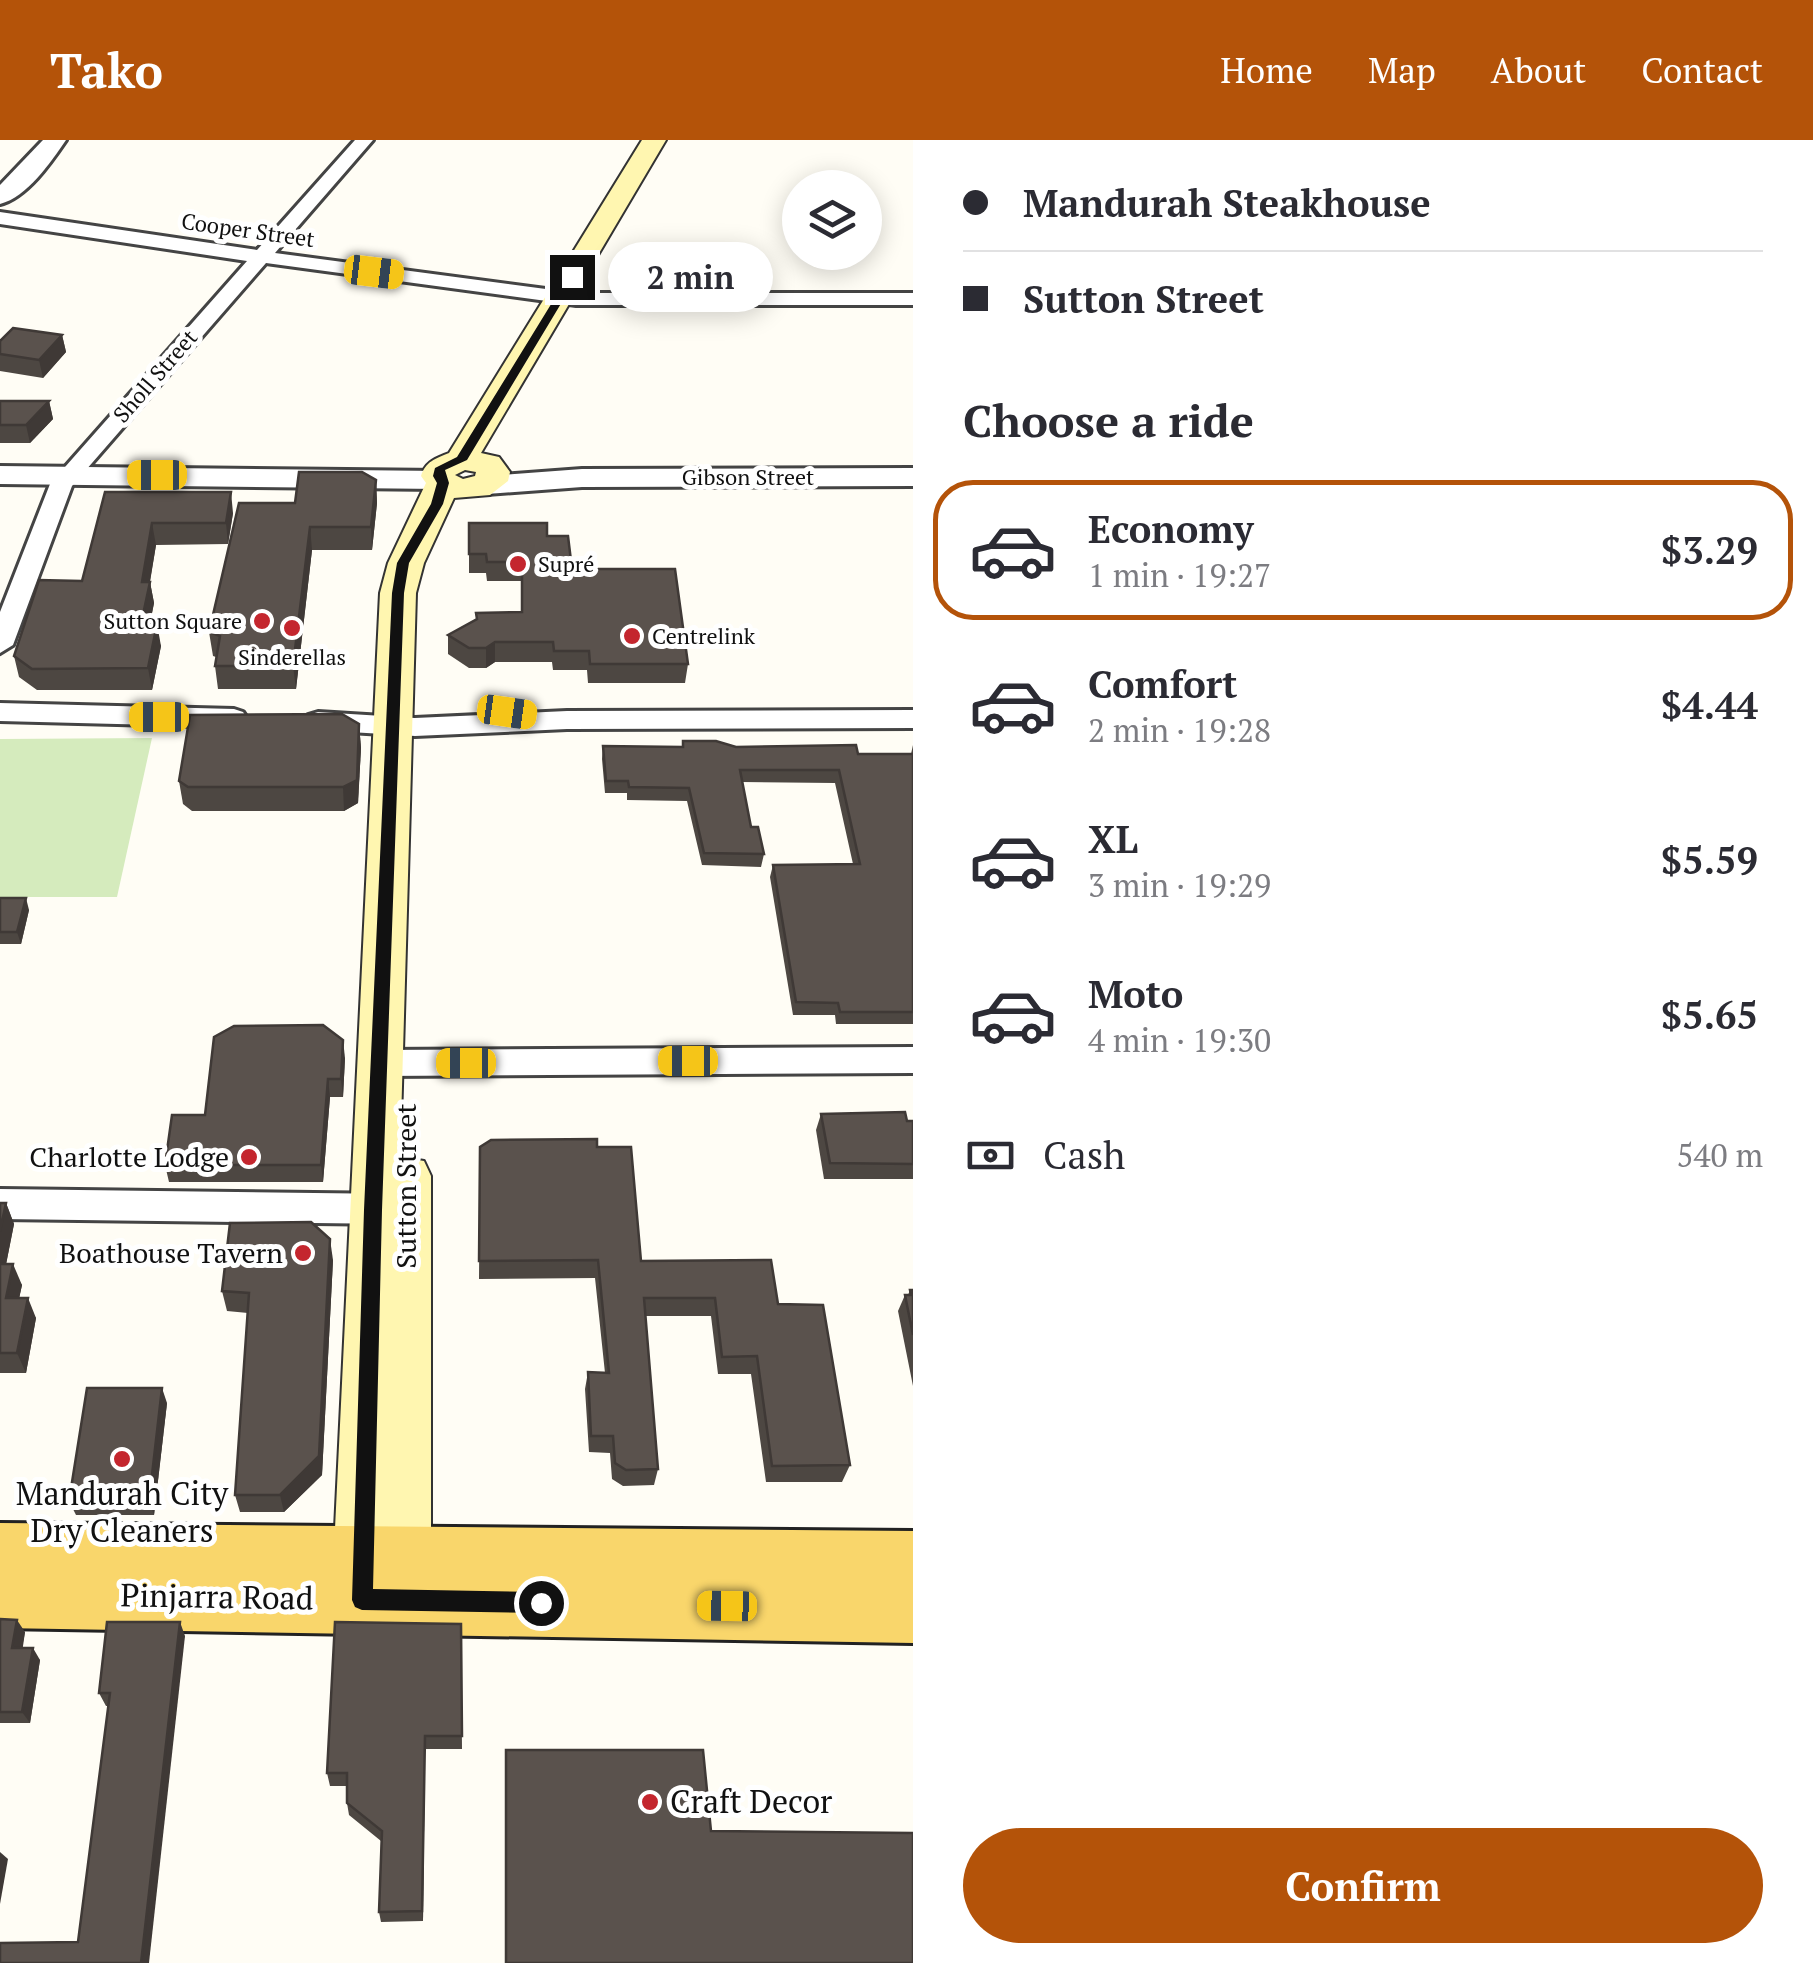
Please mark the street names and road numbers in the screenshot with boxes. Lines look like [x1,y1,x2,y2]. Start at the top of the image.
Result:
street label: Cooper Street [180,206,316,253]
street label: Sholl Street [106,323,203,428]
street label: Gibson Street [682,462,814,491]
street label: Sutton Street [387,1103,424,1269]
street label: Pinjarra Road [120,1573,314,1619]

